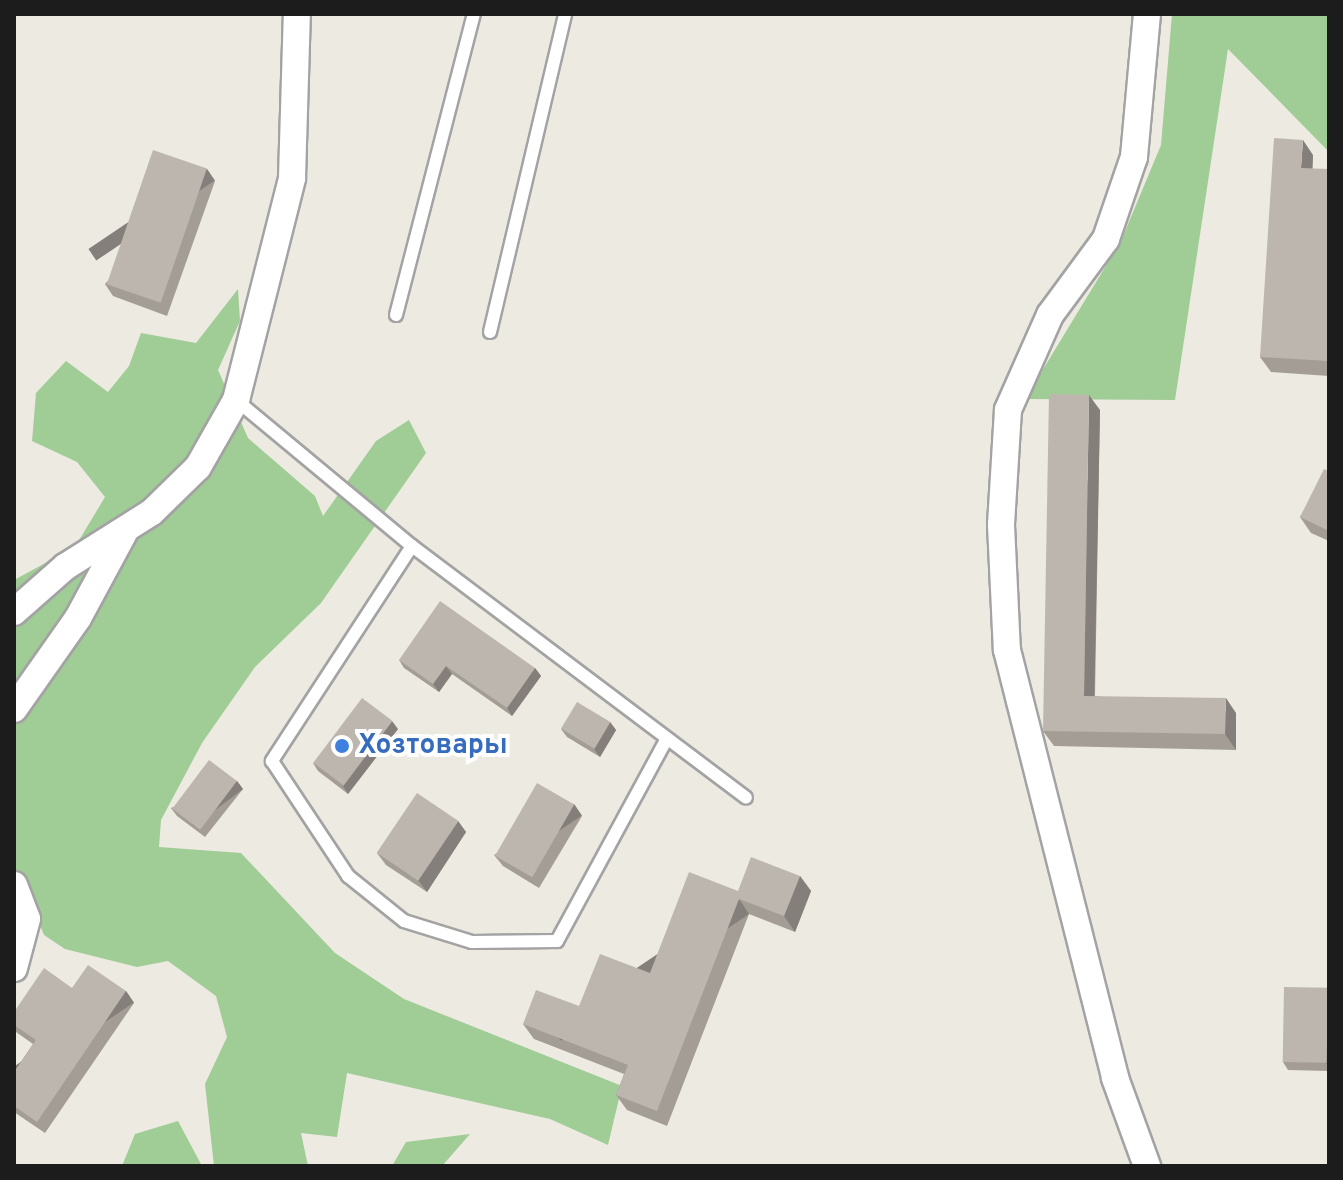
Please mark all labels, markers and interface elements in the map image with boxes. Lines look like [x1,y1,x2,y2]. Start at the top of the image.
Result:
place label: Хозтовары [358,729,508,763]
marker: Хозтовары [333,737,351,755]

